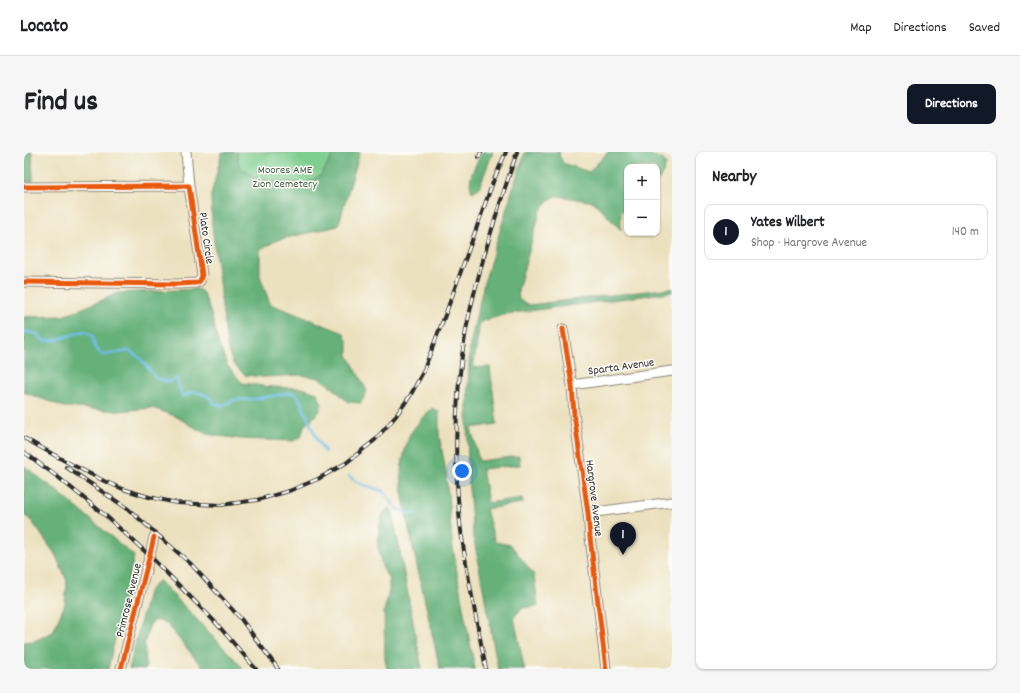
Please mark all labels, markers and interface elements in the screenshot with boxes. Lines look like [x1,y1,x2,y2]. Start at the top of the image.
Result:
text: Locato [20,14,68,41]
text: Map [850,18,872,38]
text: Directions [894,18,947,38]
text: Saved [969,18,1000,38]
text: Find us [24,84,98,124]
button: Directions [907,84,996,124]
park label: Moores AME Zion Cemetery [253,162,319,193]
map controls [624,164,660,236]
button: + [624,164,660,200]
text: Nearby [712,166,756,190]
button: − [624,200,660,236]
street label: Plato Circle [193,211,218,265]
text: Yates Wilbert [751,212,825,234]
text: 1 [725,223,727,242]
text: 140 m [952,223,979,242]
text: Shop · Hargrove Avenue [751,234,867,253]
street label: Sparta Avenue [587,354,655,381]
street label: Hargrove Avenue [580,459,607,538]
your location [452,461,472,481]
pin: 1 [610,522,636,555]
street label: Primrose Avenue [112,561,147,639]

